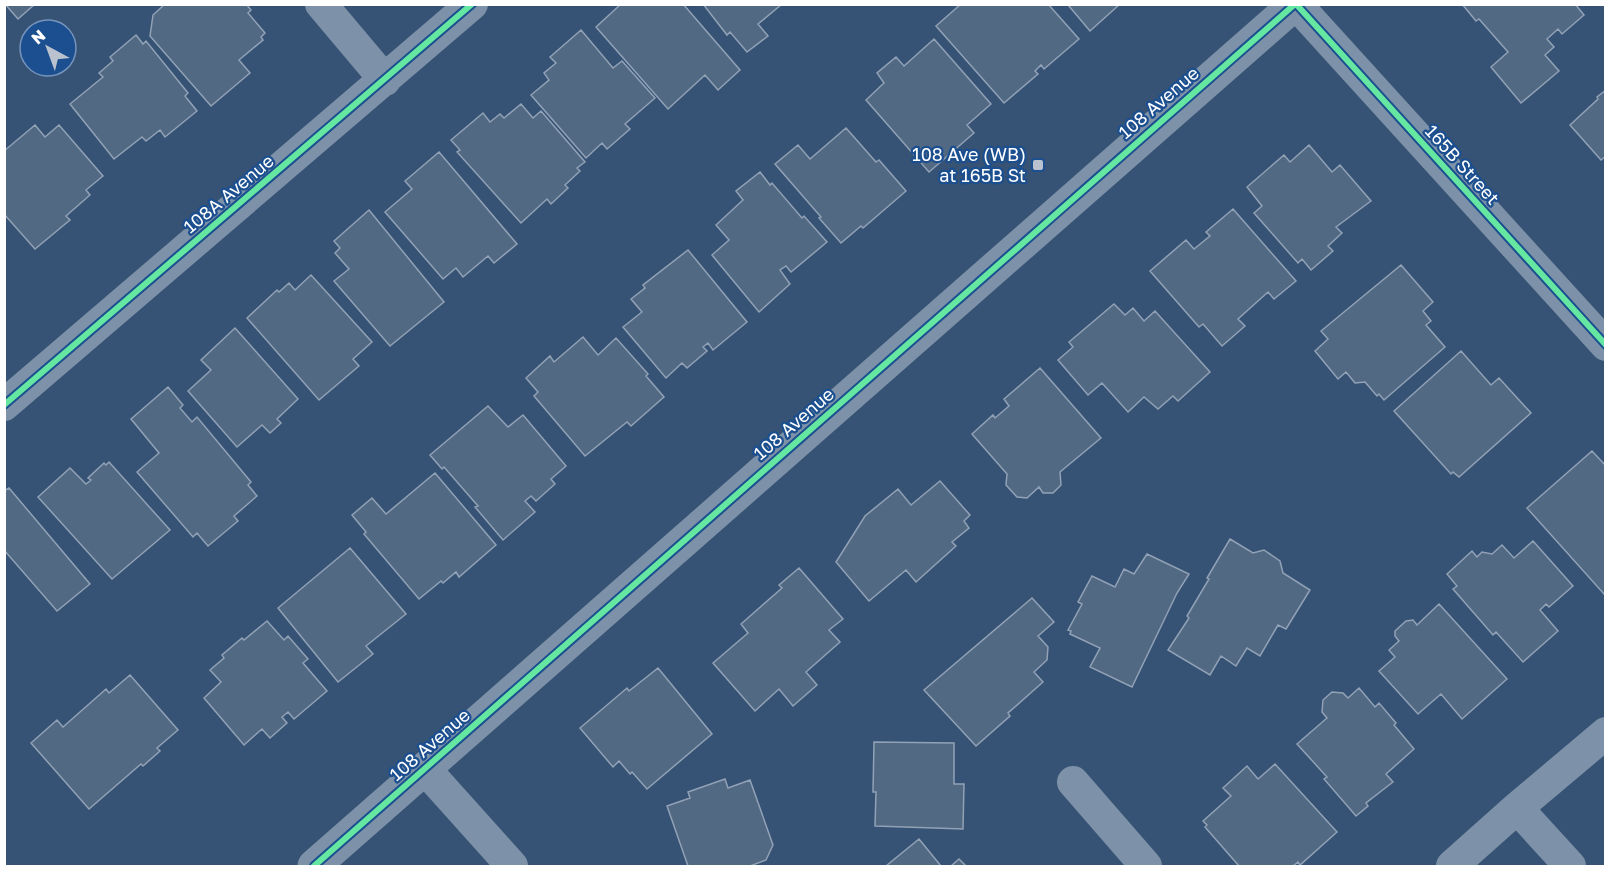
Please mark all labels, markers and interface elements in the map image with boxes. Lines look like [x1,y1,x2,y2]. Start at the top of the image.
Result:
north arrow [18,18,78,78]
text: N [27,25,49,48]
street label: 108 Avenue [1114,61,1203,143]
street label: 165B Street [1421,120,1504,209]
place label: 108 Ave (WB) at 165B St [912,143,1026,186]
street label: 108A Avenue [179,149,278,237]
marker: 108 Ave (WB) at 165B St [1031,158,1045,172]
street label: 108 Avenue [749,382,838,464]
street label: 108 Avenue [385,703,474,785]

